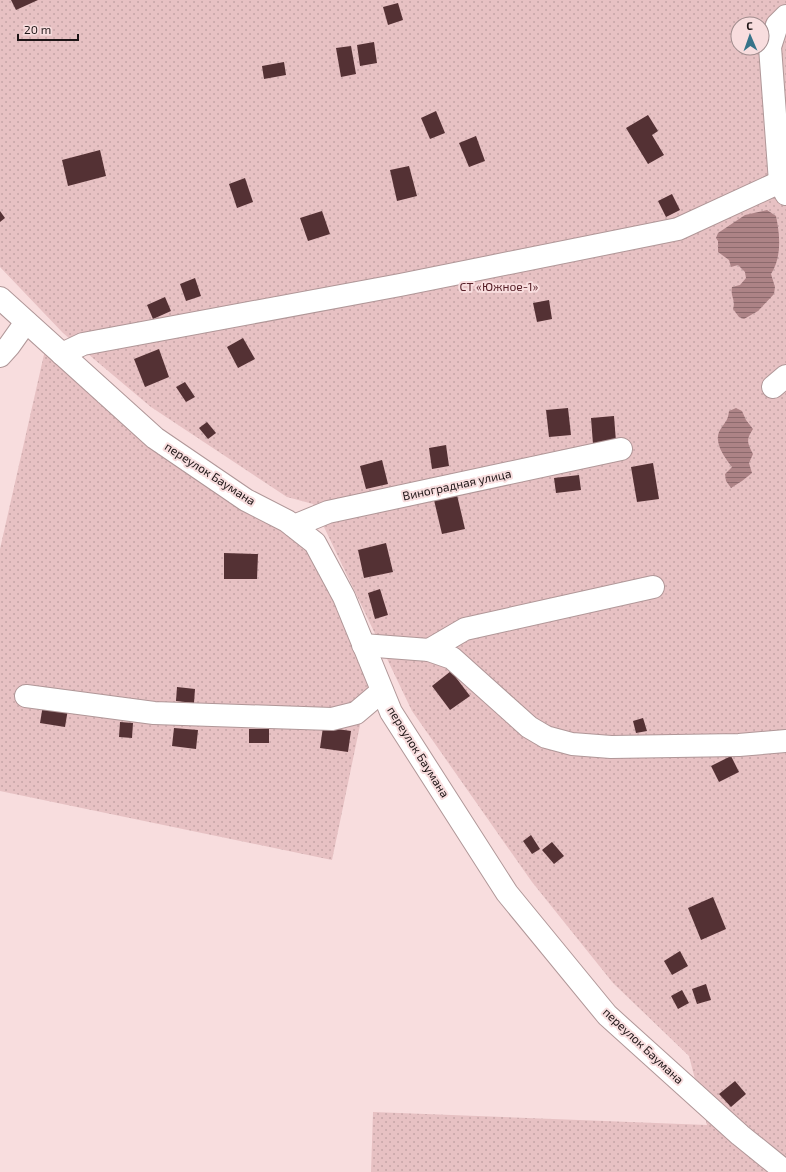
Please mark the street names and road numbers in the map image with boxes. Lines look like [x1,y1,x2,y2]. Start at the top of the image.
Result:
street label: переулок Баумана [162,439,258,508]
street label: Виноградная улица [401,466,513,503]
street label: переулок Баумана [384,703,453,800]
street label: переулок Баумана [600,1004,687,1087]

